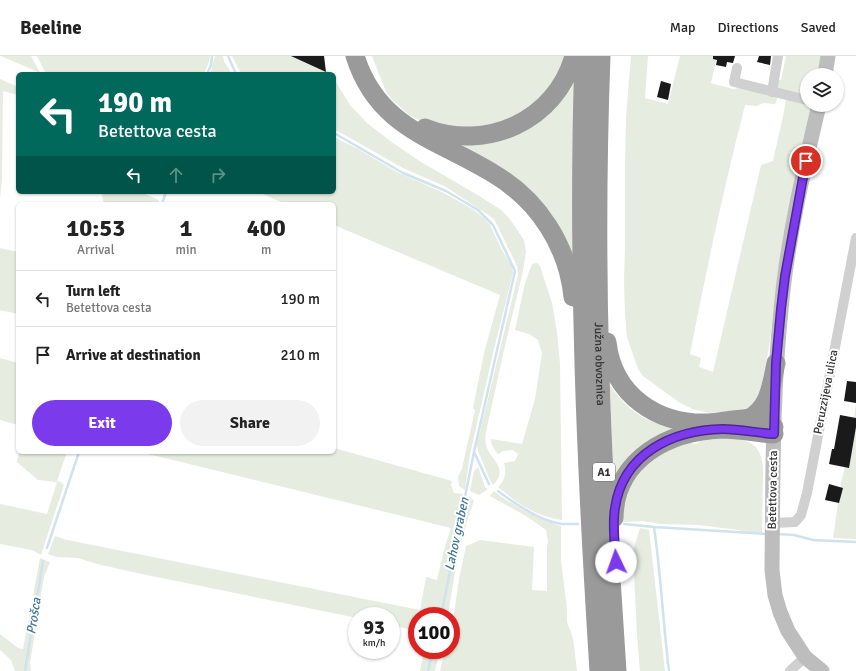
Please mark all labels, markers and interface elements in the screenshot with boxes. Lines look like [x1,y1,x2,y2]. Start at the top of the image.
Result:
text: Beeline [20,16,82,40]
text: Map [670,19,696,36]
text: Directions [718,19,779,36]
text: Saved [801,19,836,36]
map controls [800,68,844,112]
button: layers [800,68,844,112]
text: 190 m [98,86,172,120]
icon: left [32,88,84,140]
text: Betettova cesta [98,120,217,142]
pin [789,144,823,178]
icon: arrive [795,150,817,172]
icon: left [123,164,145,186]
icon: ahead [165,164,187,186]
icon: right [207,164,229,186]
text: 10:53 [66,213,125,243]
text: 1 [180,213,192,243]
text: 400 [247,213,286,243]
text: Arrival [77,242,114,258]
text: min [176,242,197,258]
text: m [261,242,271,258]
text: Turn left [66,282,120,300]
icon: left [32,288,54,310]
text: 190 m [280,290,320,308]
text: Betettova cesta [66,300,152,316]
street label: Južna obvoznica [591,322,609,406]
icon: arrive [32,344,54,366]
text: Arrive at destination [66,346,201,364]
text: 210 m [280,346,320,364]
street label: Peruzzijeva ulica [810,348,842,436]
button: Exit [32,400,172,446]
button: Share [180,400,320,446]
street label: Betettova cesta [765,450,781,530]
road number: A1 [593,463,615,481]
water label: Lahov graben [441,495,473,572]
position arrow [595,541,637,583]
water label: Prošca [23,596,45,635]
speed limit sign: 100 [408,607,460,659]
text: 93 [363,615,385,640]
text: km/h [363,637,385,649]

